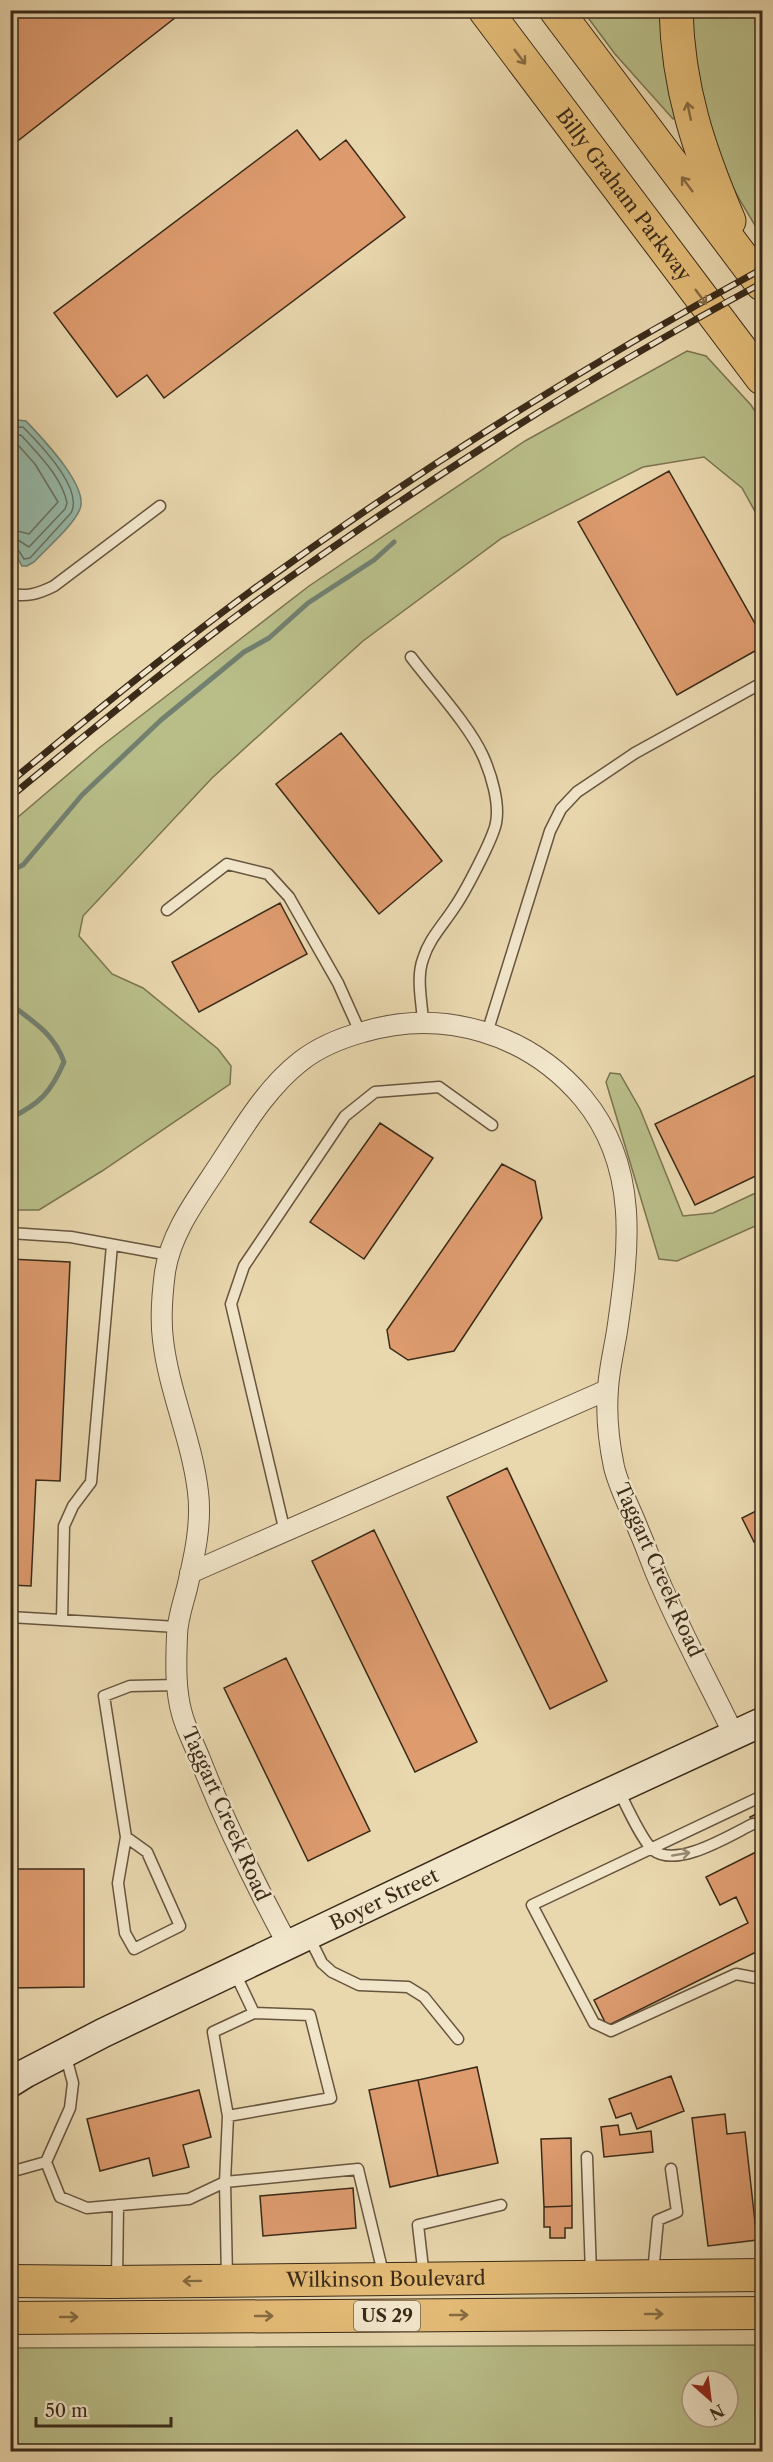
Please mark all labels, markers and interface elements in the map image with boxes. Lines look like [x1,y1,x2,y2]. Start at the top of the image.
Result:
one-way arrow [514,49,527,65]
one-way arrow [683,102,694,122]
street label: Billy Graham Parkway [551,104,697,286]
one-way arrow [680,176,693,192]
one-way arrow [695,288,707,304]
street label: Taggart Creek Road [610,1479,708,1661]
street label: Taggart Creek Road [177,1723,275,1905]
one-way arrow [671,1849,690,1860]
street label: Boyer Street [326,1863,442,1935]
street label: Wilkinson Boulevard [285,2266,486,2292]
one-way arrow [183,2275,203,2287]
road number: US 29 [354,2301,420,2331]
one-way arrow [643,2308,663,2320]
one-way arrow [448,2309,468,2321]
one-way arrow [253,2310,273,2322]
one-way arrow [58,2312,78,2323]
north arrow [680,2369,740,2429]
scale bar [36,2390,171,2428]
text: 50 m [45,2400,88,2422]
text: N [706,2400,728,2424]

